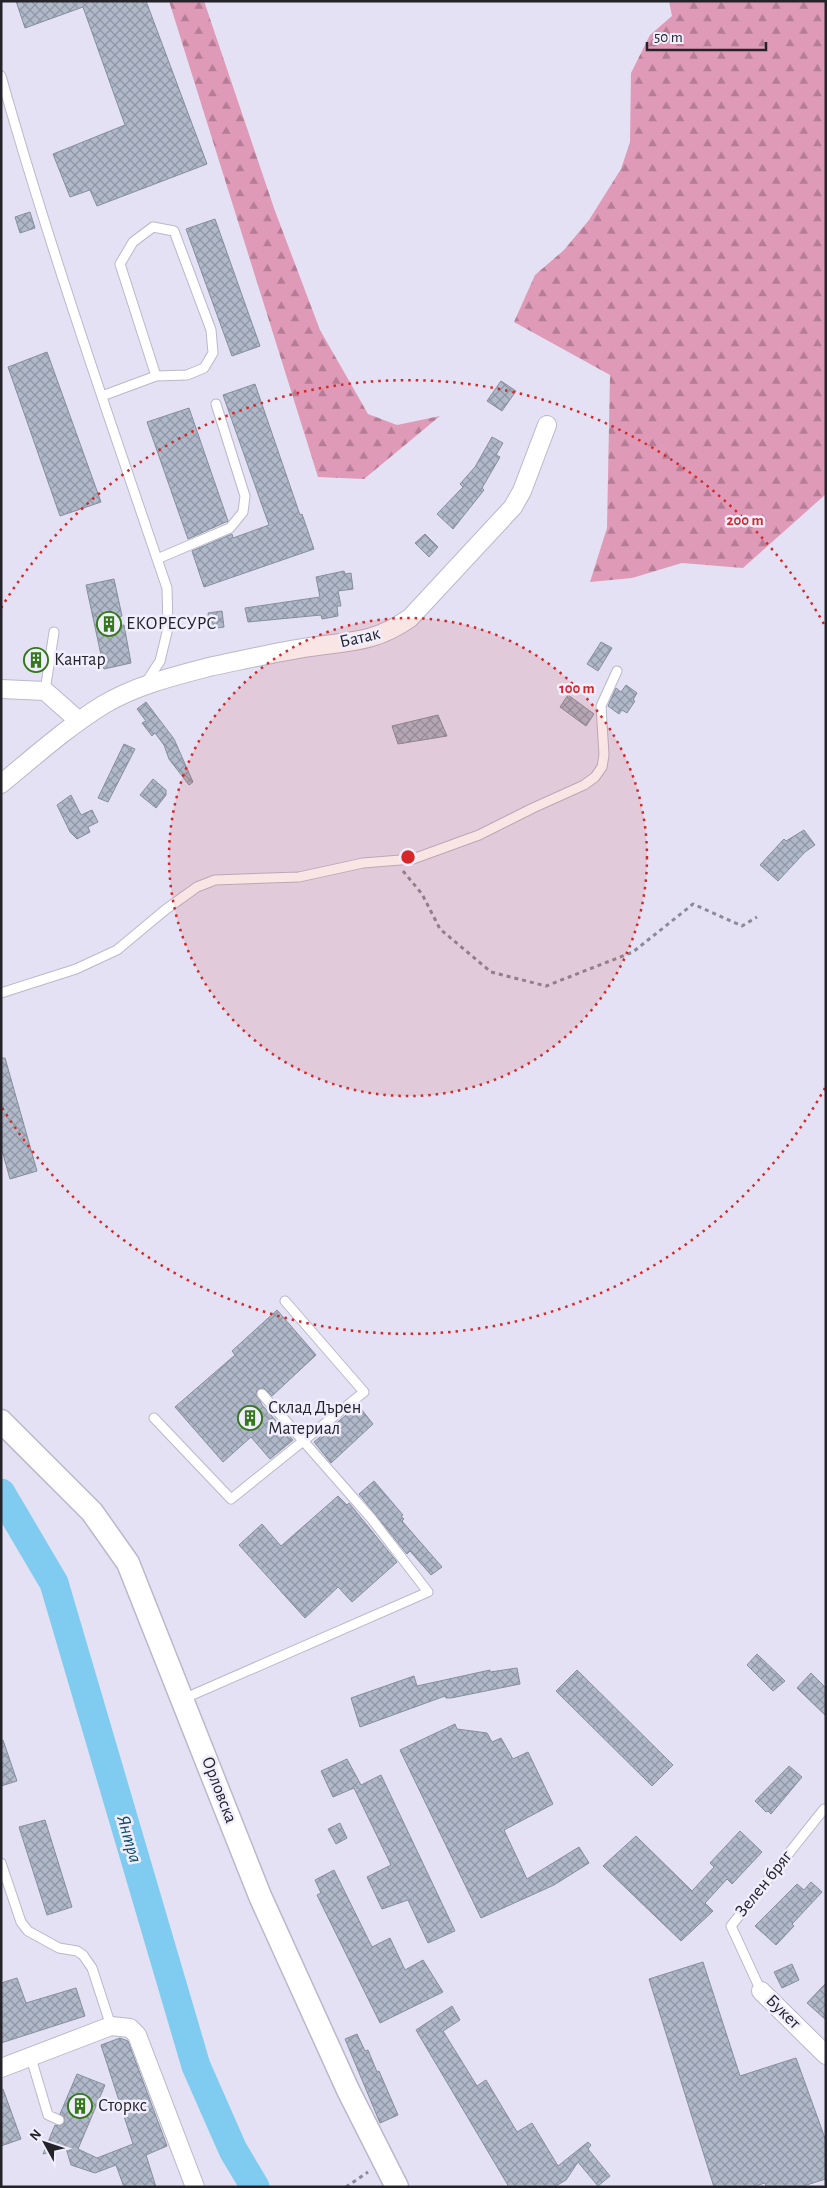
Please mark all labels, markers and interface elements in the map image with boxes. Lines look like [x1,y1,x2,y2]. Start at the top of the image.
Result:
scale bar [647,20,766,52]
text: 50 m [654,30,683,45]
text: 200 m [726,513,764,528]
building icon: ЕКОРЕСУРС [96,611,122,637]
place label: ЕКОРЕСУРС [126,615,217,633]
street label: Батак [338,624,383,651]
building icon: Кантар [23,647,49,673]
place label: Кантар [54,651,106,669]
text: 100 m [559,681,595,696]
centre of rings [399,848,417,866]
place label: Склад Дърен Материал [268,1399,361,1438]
building icon: Склад Дърен Материал [237,1405,263,1431]
street label: Орловска [198,1754,240,1826]
water label: Янтра [113,1813,145,1865]
street label: Зелен бряг [731,1846,796,1920]
street label: Букет [762,1991,804,2033]
building icon: Сторкс [67,2093,93,2119]
place label: Сторкс [98,2097,147,2115]
north arrow [20,2118,70,2168]
text: N [27,2127,44,2144]

